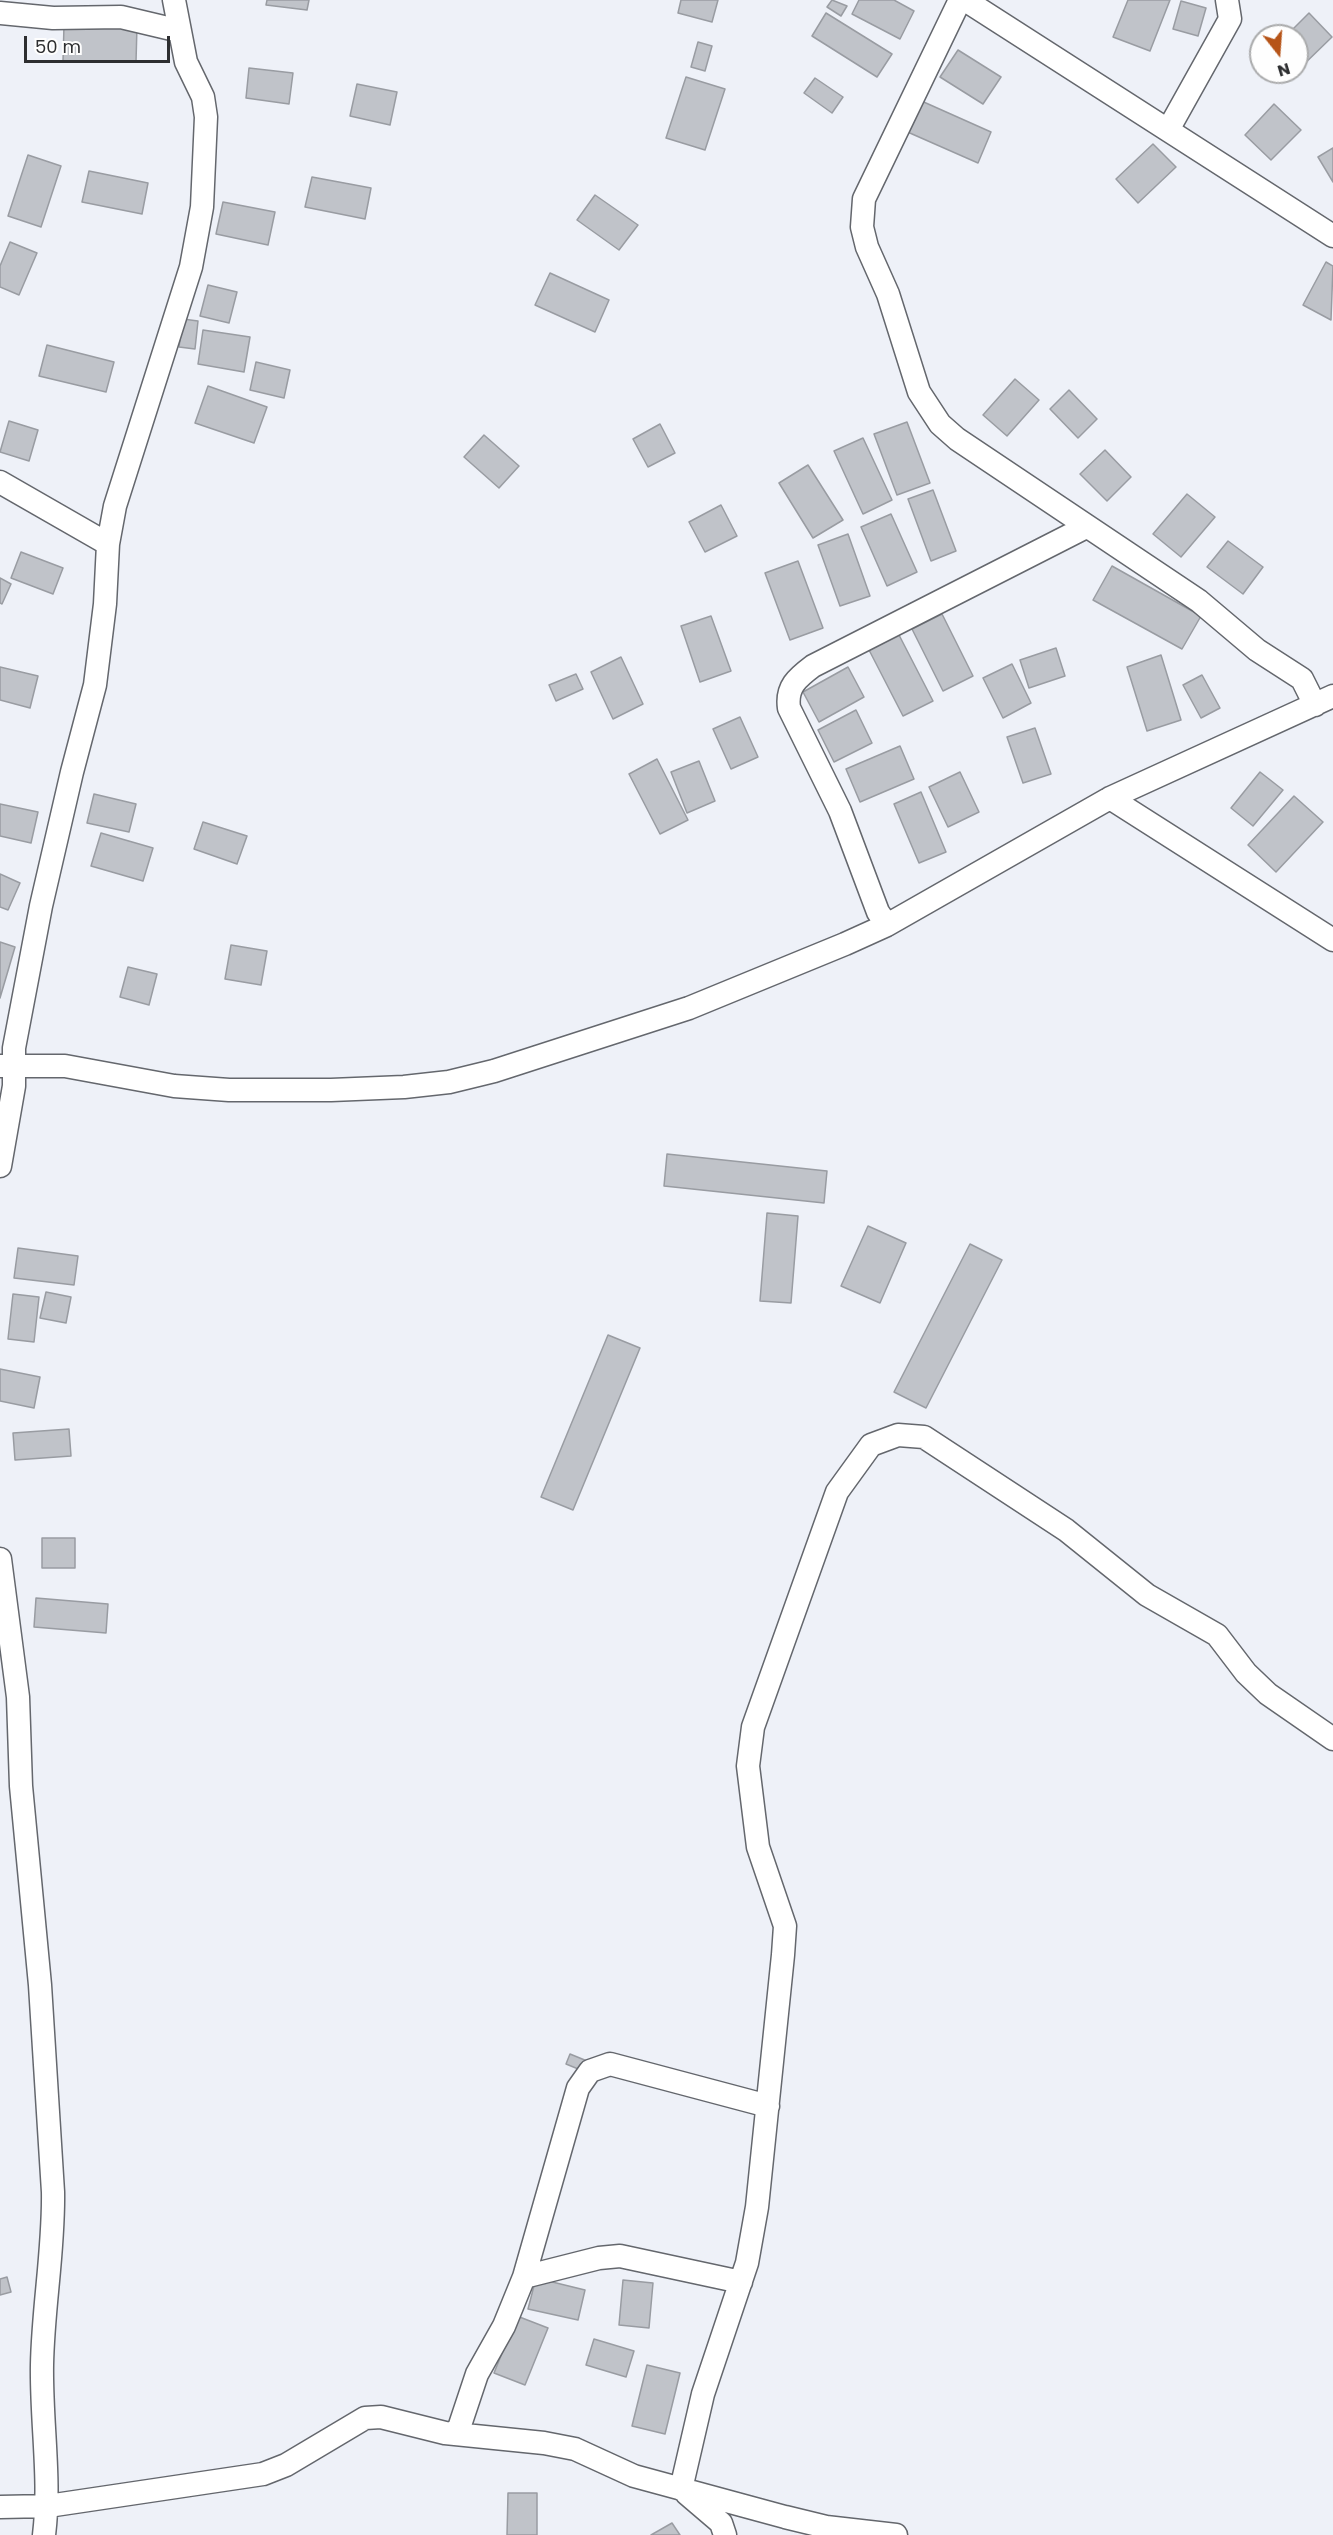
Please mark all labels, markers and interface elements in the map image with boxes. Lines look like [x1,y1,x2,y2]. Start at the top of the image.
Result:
scale bar [27,24,172,62]
north arrow [1249,24,1309,84]
text: 50 m [35,34,81,59]
text: N [1275,57,1293,83]

